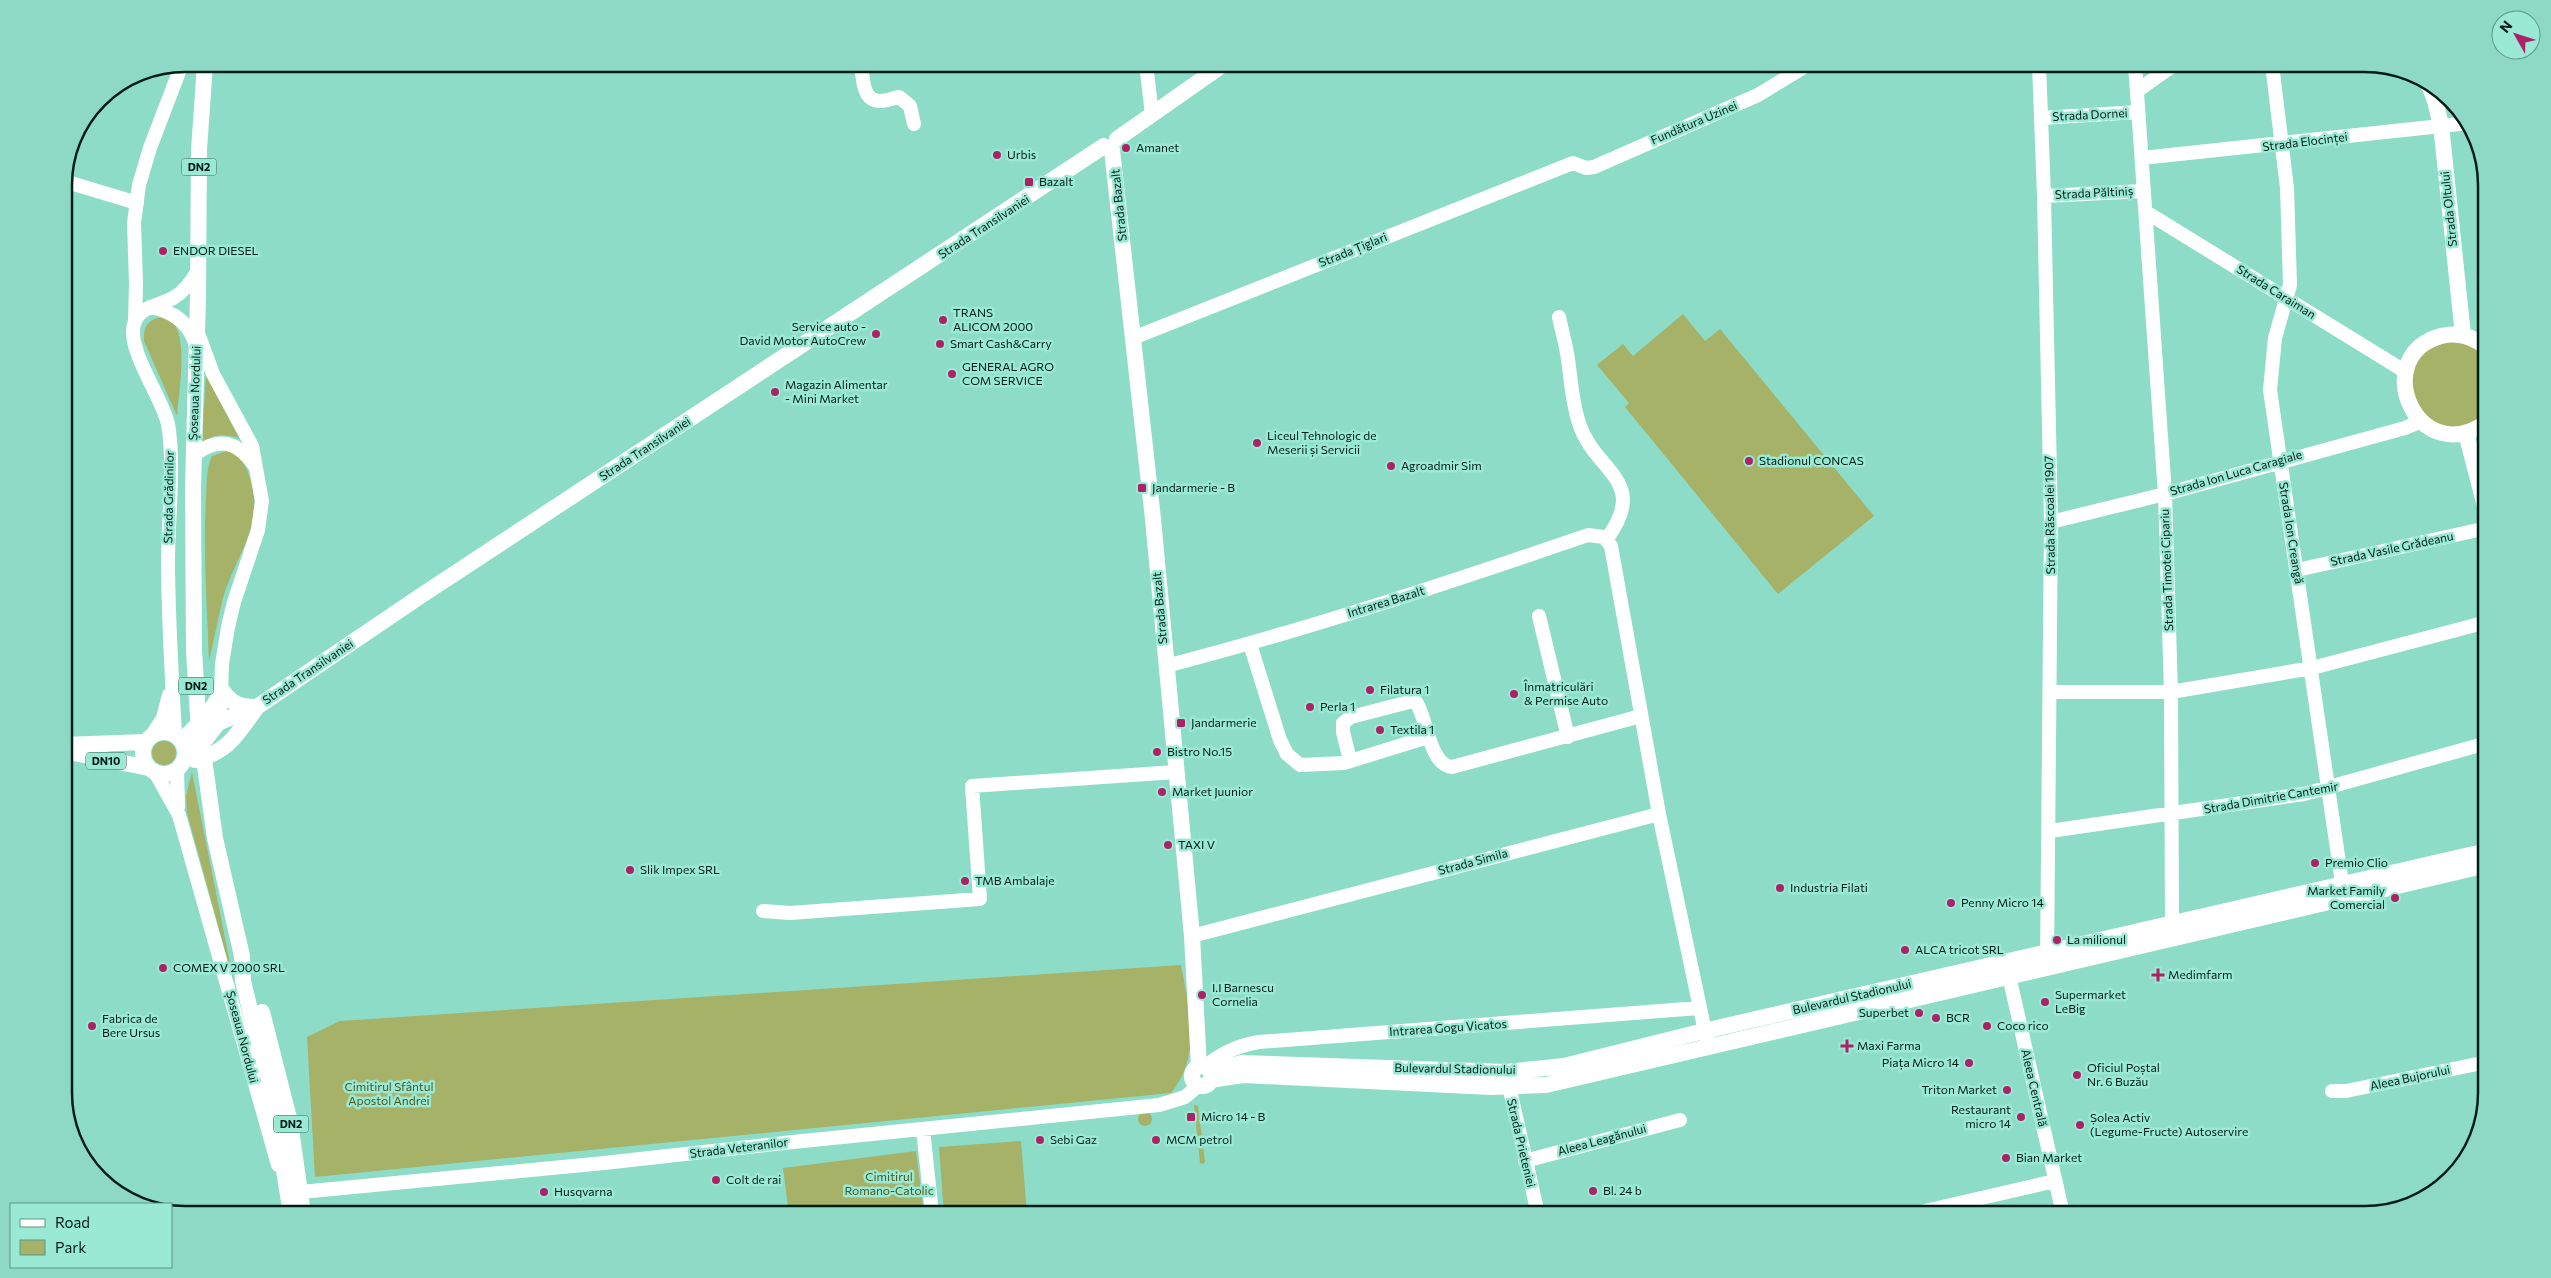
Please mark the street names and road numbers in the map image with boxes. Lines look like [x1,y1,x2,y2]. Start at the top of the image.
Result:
street label: Fundătura Uzinei [1648,98,1739,147]
street label: Strada Dornei [2052,105,2128,123]
street label: Strada Elocinței [2261,129,2348,154]
road number: DN2 [182,158,216,176]
street label: Strada Bazalt [1107,168,1129,242]
street label: Strada Oltului [2437,171,2459,247]
street label: Strada Păltiniș [2054,183,2134,202]
street label: Strada Transilvaniei [935,191,1032,261]
street label: Strada Țiglari [1316,229,1390,271]
street label: Strada Caraiman [2234,261,2319,321]
street label: Șoseaua Nordului [185,345,204,441]
street label: Strada Transilvaniei [596,413,693,483]
street label: Strada Ion Luca Caragiale [2168,446,2303,498]
street label: Strada Grădinilor [160,450,176,544]
street label: Strada Răscoalei 1907 [2041,456,2057,574]
street label: Strada Ion Creangă [2277,481,2307,585]
street label: Strada Timotei Cipariu [2157,509,2175,631]
street label: Strada Vasile Grădeanu [2329,528,2454,568]
street label: Strada Bazalt [1149,571,1169,645]
street label: Intrarea Bazalt [1345,583,1426,619]
street label: Strada Transilvaniei [260,636,355,707]
road number: DN2 [178,678,214,694]
road number: DN10 [86,752,126,769]
street label: Strada Dimitrie Cantemir [2203,778,2339,816]
street label: Strada Simila [1436,845,1509,877]
street label: Bulevardul Stadionului [1791,976,1912,1016]
street label: Șoseaua Nordului [223,989,262,1085]
street label: Intrarea Gogu Vicatos [1389,1016,1507,1038]
street label: Aleea Centrală [2019,1048,2051,1128]
street label: Bulevardul Stadionului [1394,1060,1516,1076]
street label: Aleea Bujorului [2368,1062,2451,1092]
street label: Strada Prieteniei [1505,1097,1539,1188]
road number: DN2 [274,1116,308,1132]
street label: Aleea Leagănului [1556,1120,1648,1158]
street label: Strada Veteranilor [689,1134,789,1160]

